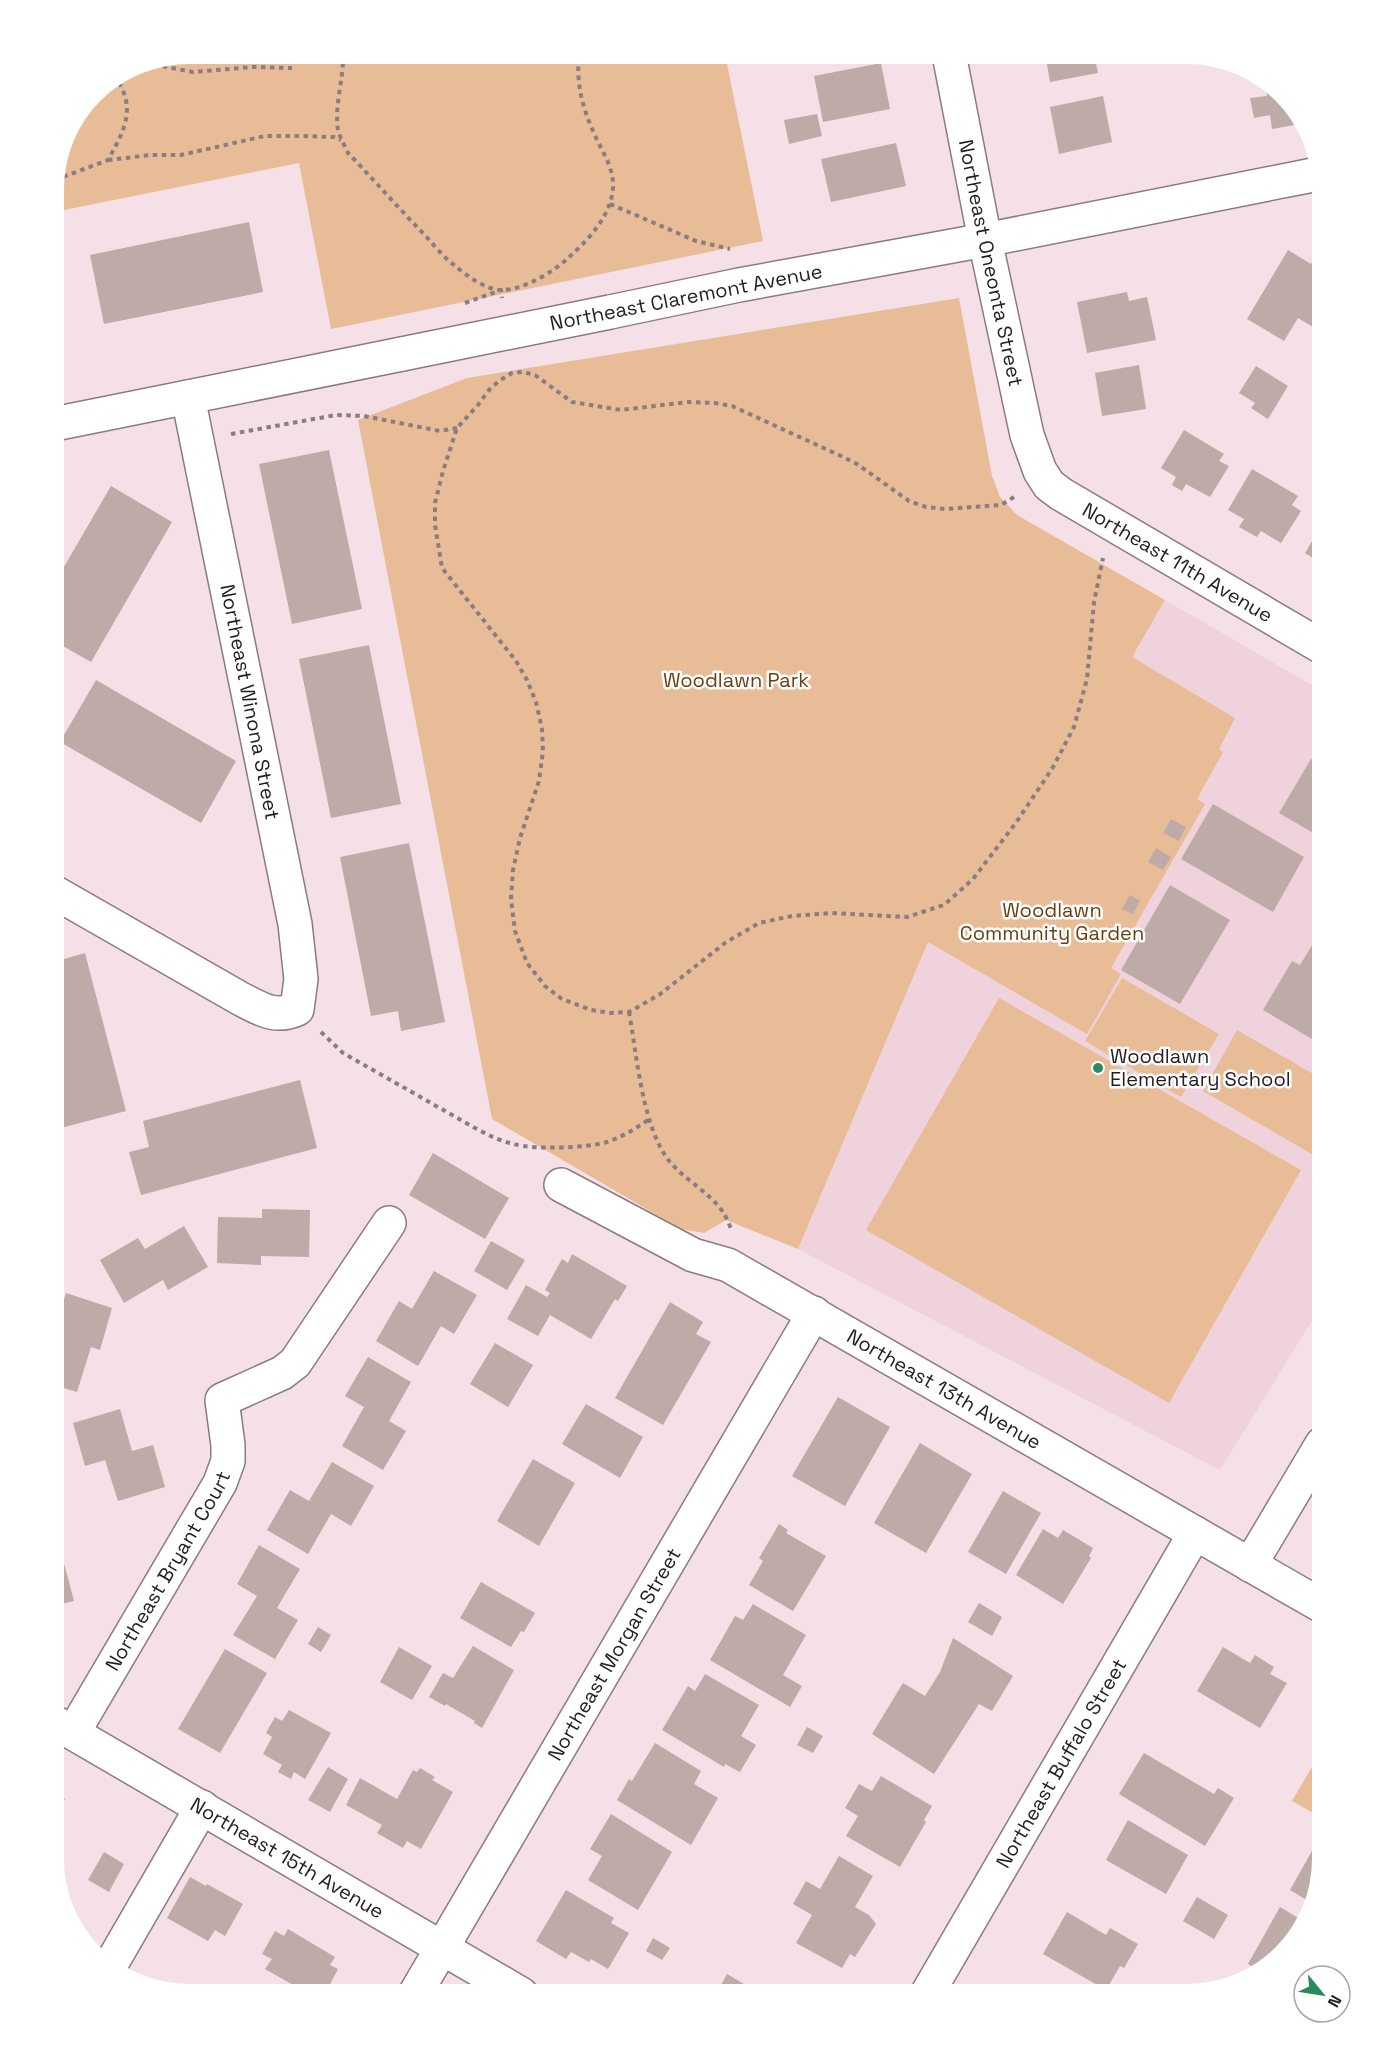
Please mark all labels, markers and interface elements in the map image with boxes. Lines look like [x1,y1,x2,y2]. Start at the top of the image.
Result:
street label: Northeast Oneonta Street [953,137,1029,389]
street label: Northeast Claremont Avenue [548,258,824,336]
street label: Northeast 11th Avenue [1078,496,1278,628]
street label: Northeast Winona Street [214,582,286,822]
park label: Woodlawn Park [663,667,809,693]
park label: Woodlawn Community Garden [960,897,1144,946]
place label: Woodlawn Elementary School [1110,1043,1291,1092]
marker: Woodlawn Elementary School [1091,1061,1105,1075]
street label: Northeast 13th Avenue [842,1323,1046,1455]
street label: Northeast Bryant Court [99,1467,236,1676]
street label: Northeast Morgan Street [542,1543,687,1765]
street label: Northeast Buffalo Street [990,1654,1132,1873]
street label: Northeast 15th Avenue [186,1791,389,1924]
north arrow [1292,1964,1352,2024]
text: N [1323,1991,1346,2011]

